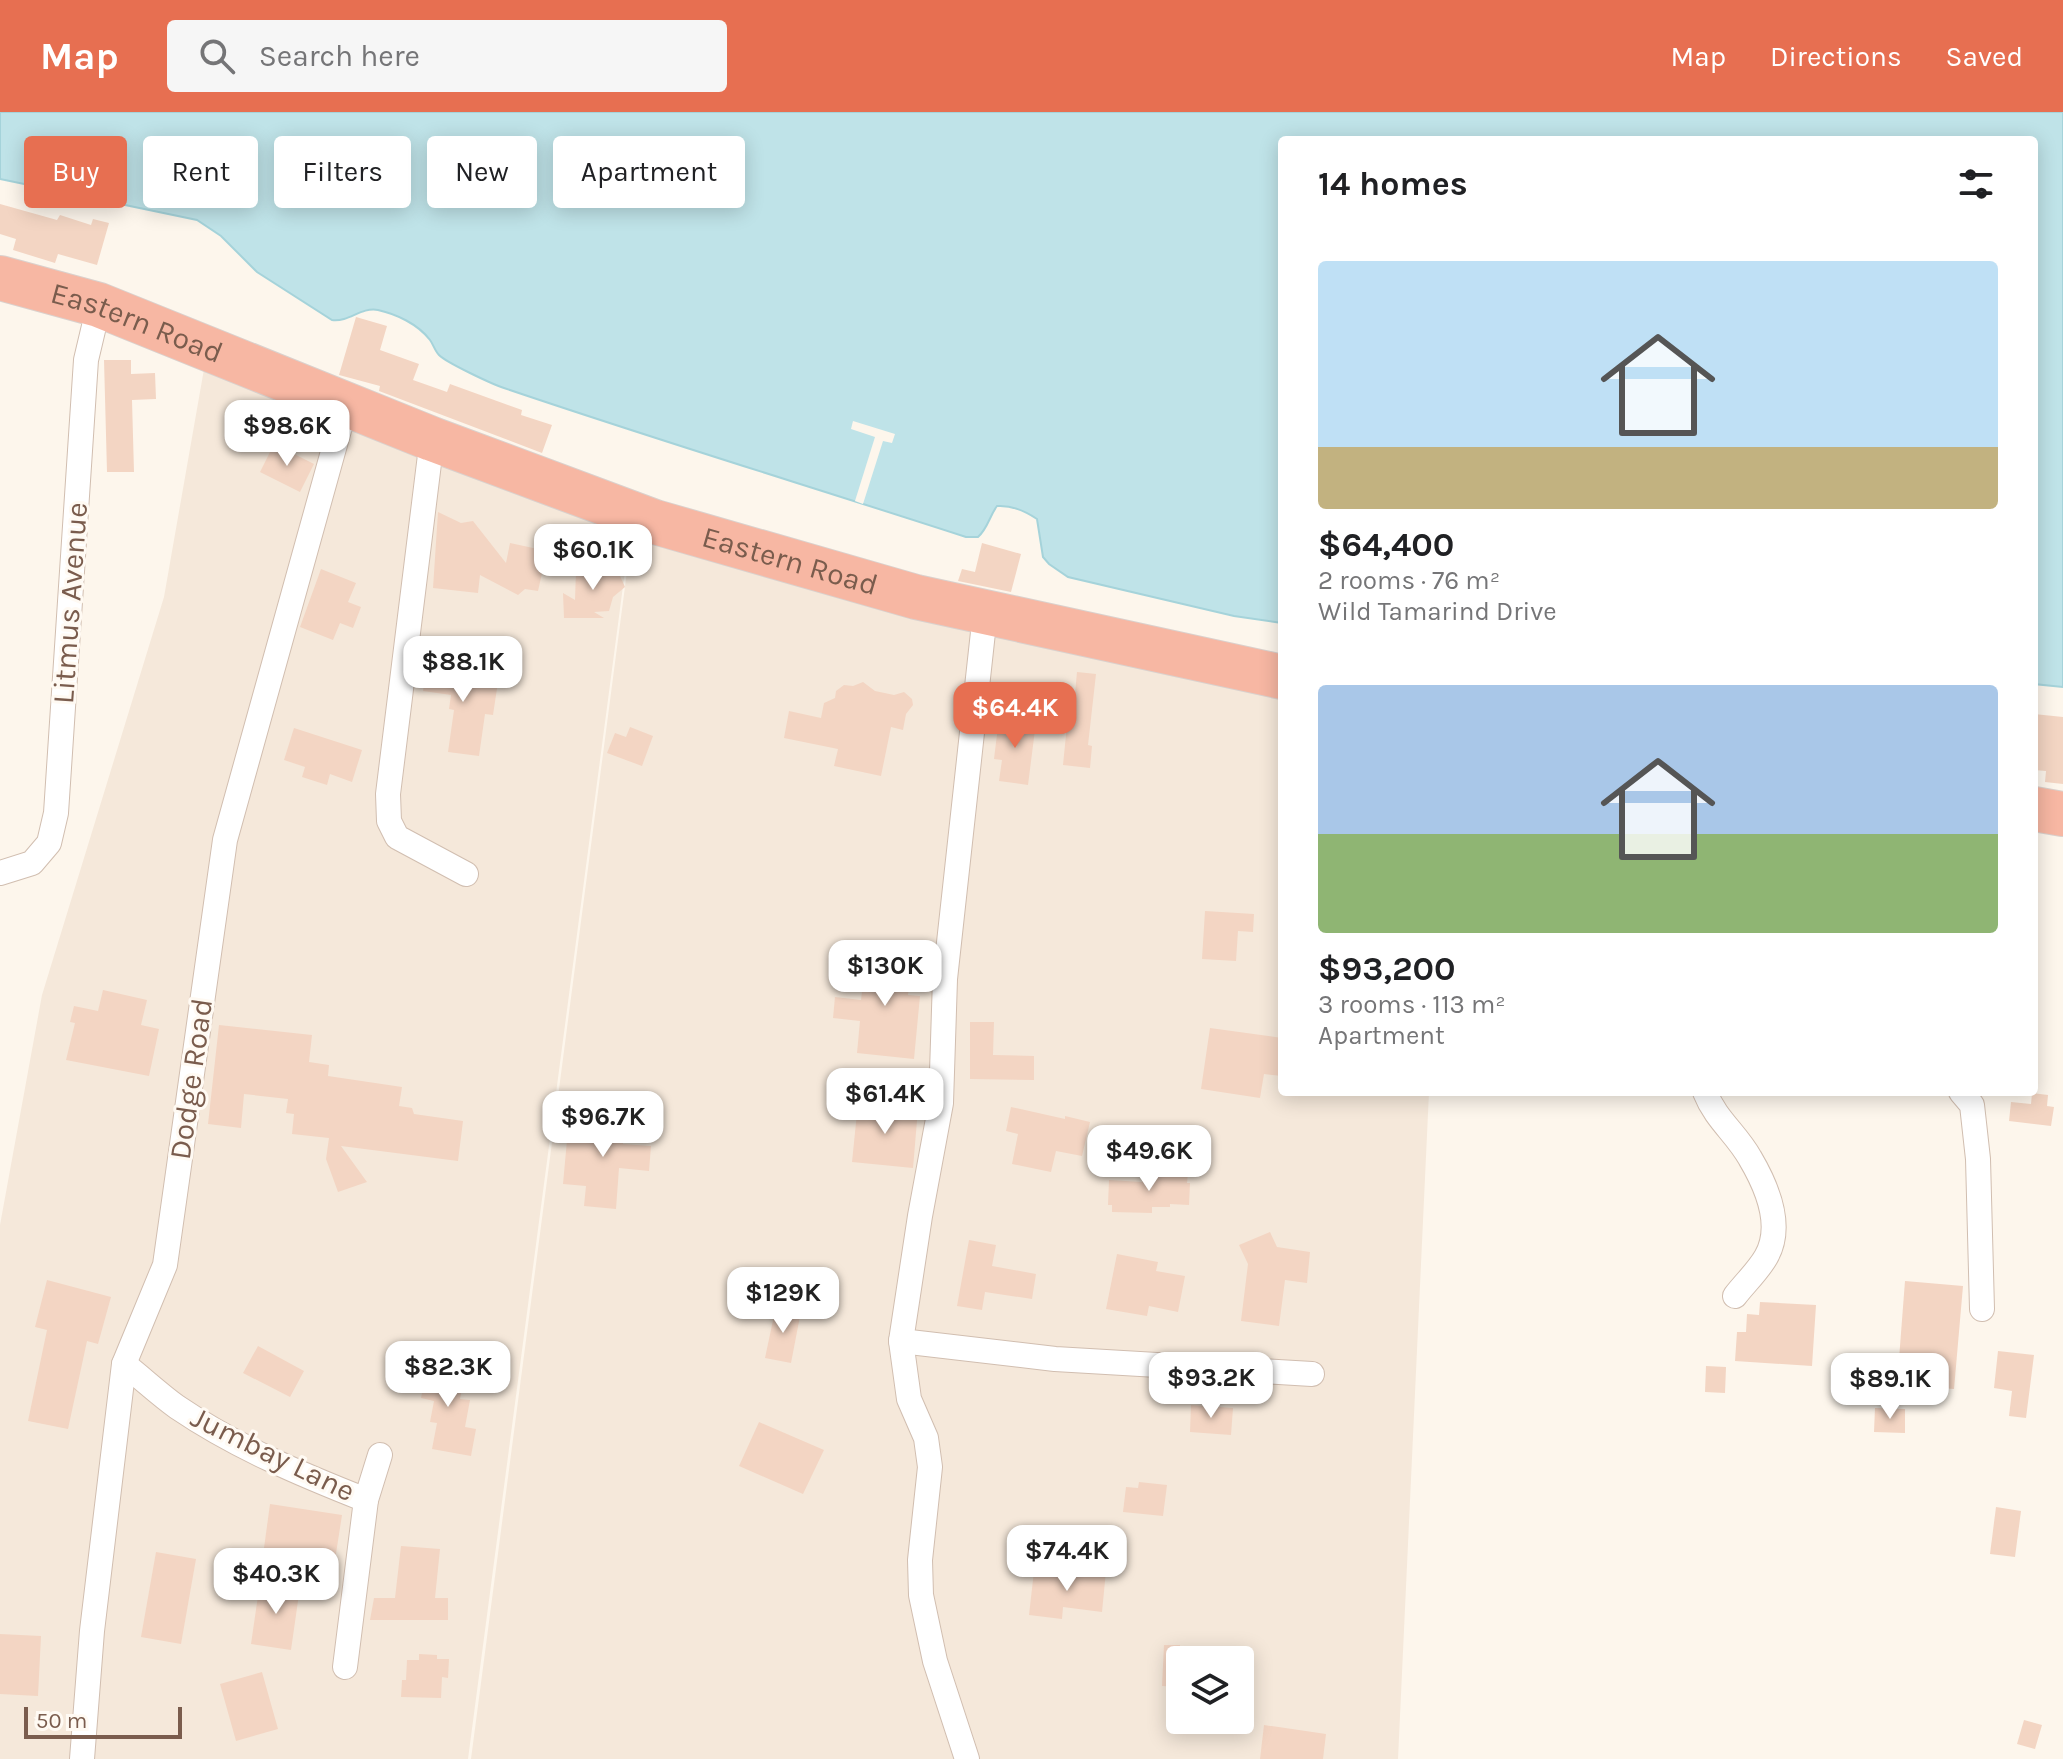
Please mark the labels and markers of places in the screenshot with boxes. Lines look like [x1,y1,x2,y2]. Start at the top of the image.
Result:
pin: $98.6K [222,400,352,468]
pin: $60.1K [528,524,658,592]
pin: $88.1K [398,636,528,704]
pin: $64.4K [950,682,1080,750]
pin: $130K [829,940,941,1008]
pin: $61.4K [820,1068,950,1136]
pin: $96.7K [538,1091,668,1159]
pin: $49.6K [1084,1125,1214,1193]
pin: $129K [727,1267,839,1335]
pin: $82.3K [383,1341,513,1409]
pin: $93.2K [1146,1352,1276,1420]
pin: $89.1K [1825,1353,1955,1421]
pin: $74.4K [1002,1525,1132,1593]
pin: $40.3K [211,1548,341,1616]

